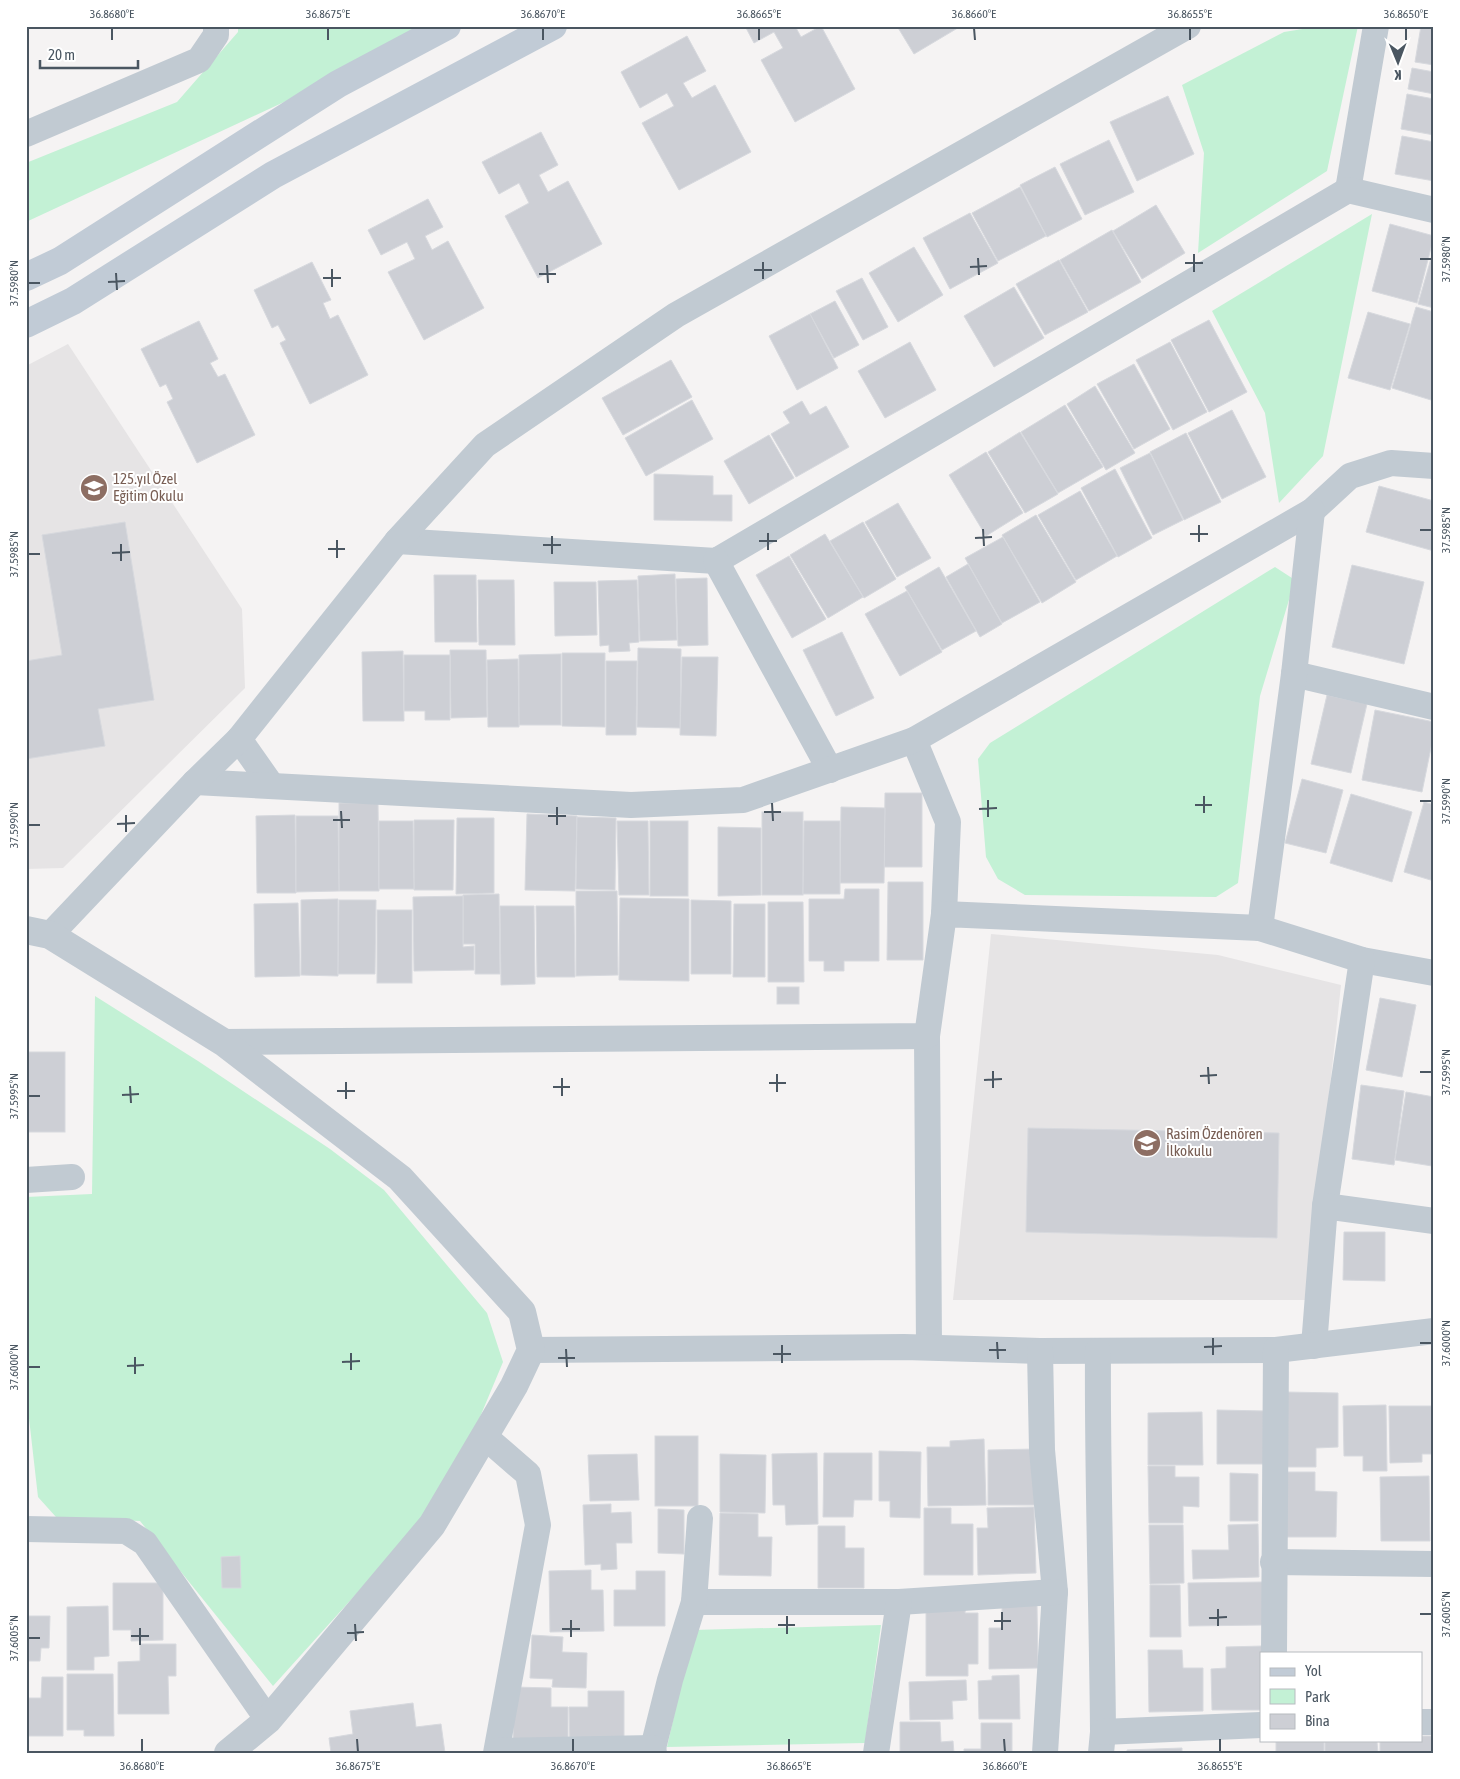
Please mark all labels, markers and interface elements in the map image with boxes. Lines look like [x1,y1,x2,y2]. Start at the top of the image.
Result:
text: 36.8680°E [90,7,134,21]
text: 36.8675°E [306,7,350,21]
text: 36.8670°E [521,7,565,21]
text: 36.8665°E [737,7,781,21]
text: 36.8660°E [952,7,996,21]
text: 36.8655°E [1168,7,1212,21]
text: 36.8650°E [1384,7,1428,21]
scale bar [40,38,138,70]
north arrow [1372,38,1422,88]
text: 20 m [48,46,75,63]
text: K [1395,67,1402,83]
text: 37.5980°N [1439,236,1453,282]
text: 37.5980°N [7,260,21,306]
place label: 125.yıl Özel Eğitim Okulu [113,470,184,504]
school or university icon: 125.yıl Özel Eğitim Okulu [79,473,109,503]
text: 37.5985°N [1439,507,1453,553]
text: 37.5985°N [7,531,21,577]
text: 37.5990°N [1439,778,1453,824]
text: 37.5990°N [7,802,21,848]
text: 37.5995°N [1439,1049,1453,1095]
text: 37.5995°N [7,1073,21,1119]
place label: Rasim Özdenören İlkokulu [1166,1125,1263,1159]
school or university icon: Rasim Özdenören İlkokulu [1132,1128,1162,1158]
text: 37.6000°N [1439,1320,1453,1366]
text: 37.6000°N [7,1344,21,1390]
text: 37.6005°N [1439,1591,1453,1637]
text: 37.6005°N [7,1615,21,1661]
legend [1260,1652,1422,1742]
text: Yol [1305,1662,1322,1679]
text: Park [1305,1688,1330,1705]
text: Bina [1305,1712,1330,1729]
text: 36.8680°E [120,1759,164,1773]
text: 36.8675°E [336,1759,380,1773]
text: 36.8670°E [551,1759,595,1773]
text: 36.8665°E [767,1759,811,1773]
text: 36.8660°E [983,1759,1027,1773]
text: 36.8655°E [1198,1759,1242,1773]

